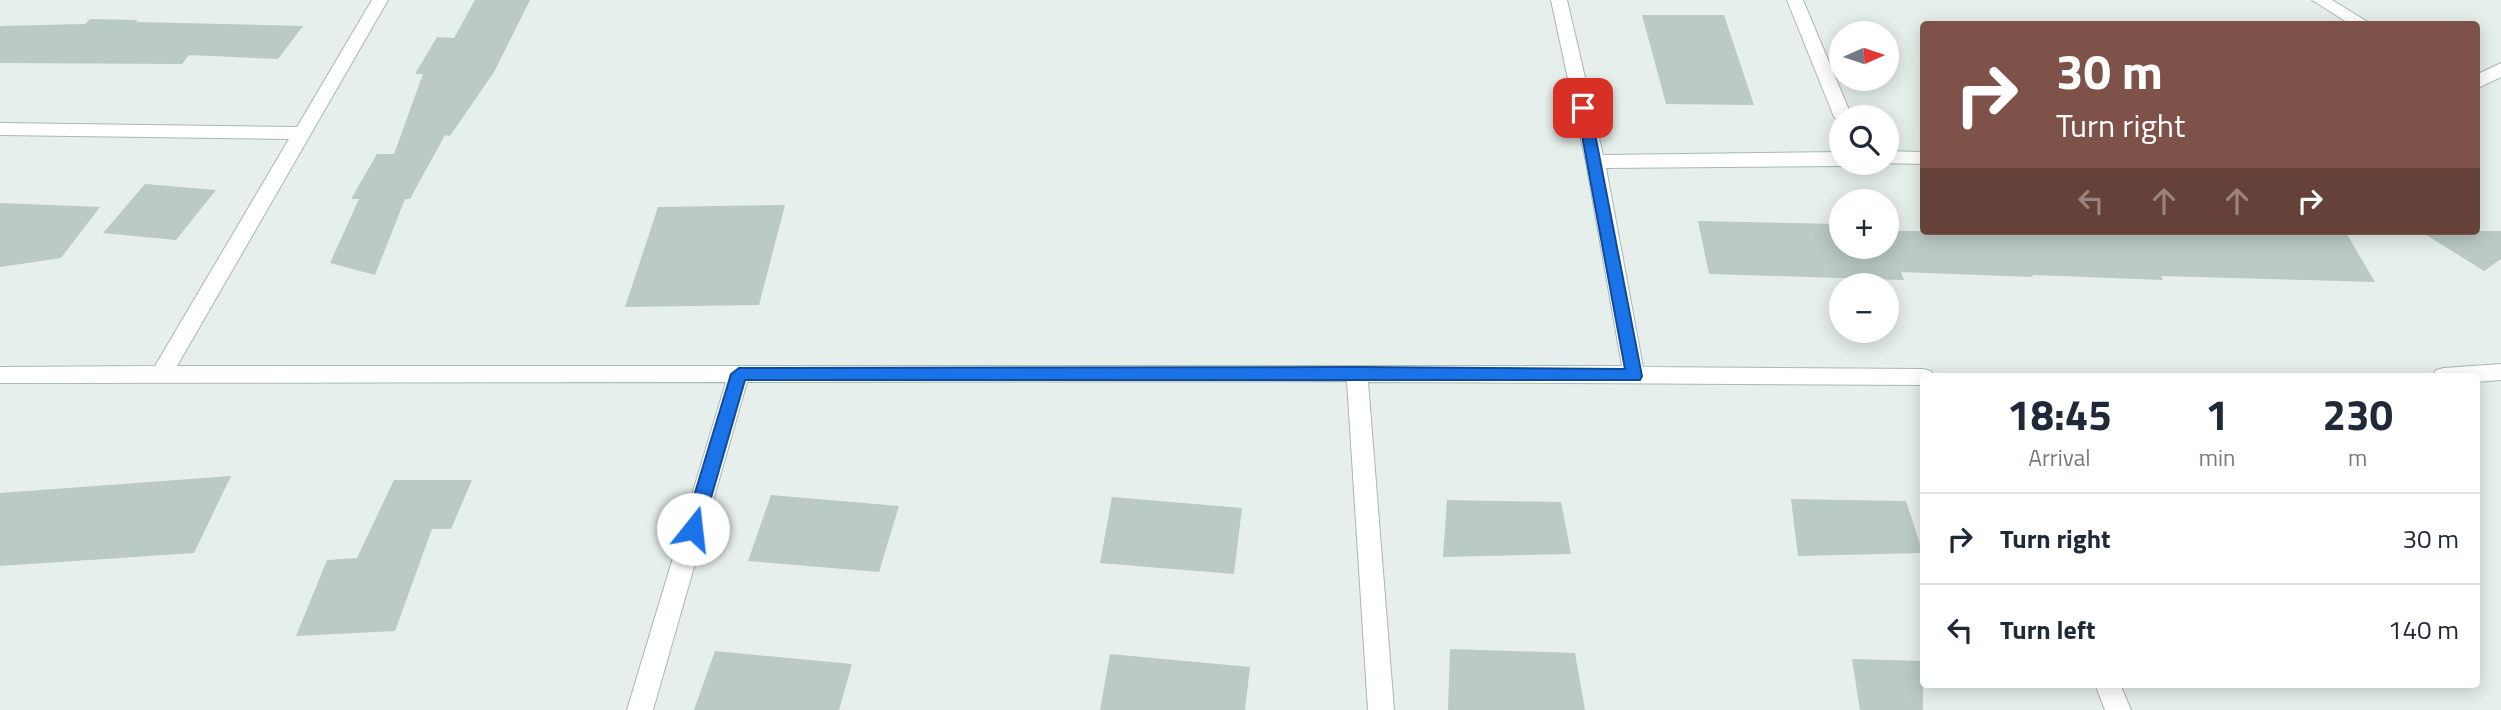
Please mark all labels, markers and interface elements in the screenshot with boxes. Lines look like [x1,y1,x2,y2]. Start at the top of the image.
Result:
north arrow [1829,21,1899,91]
map controls [1829,21,1899,343]
text: 30 m [2056,33,2163,108]
icon: right [1941,49,2032,140]
pin [1553,78,1613,138]
icon: arrive [1564,89,1602,127]
text: Turn right [2056,101,2185,149]
button: search [1829,105,1899,175]
icon: left [2072,182,2110,220]
icon: ahead [2145,182,2183,220]
icon: ahead [2218,182,2256,220]
icon: right [2291,182,2329,220]
button: + [1829,189,1899,259]
button: − [1829,273,1899,343]
text: 18:45 [2007,382,2112,446]
text: 1 [2205,382,2229,446]
text: 230 [2322,382,2393,446]
text: Arrival [2028,440,2091,475]
text: min [2199,440,2235,475]
text: m [2348,440,2367,475]
position arrow [656,492,730,566]
text: Turn right [2000,519,2111,558]
text: 30 m [2402,519,2459,558]
icon: right [1941,520,1979,558]
text: Turn left [2000,610,2095,649]
text: 140 m [2388,610,2459,649]
icon: left [1941,611,1979,649]

